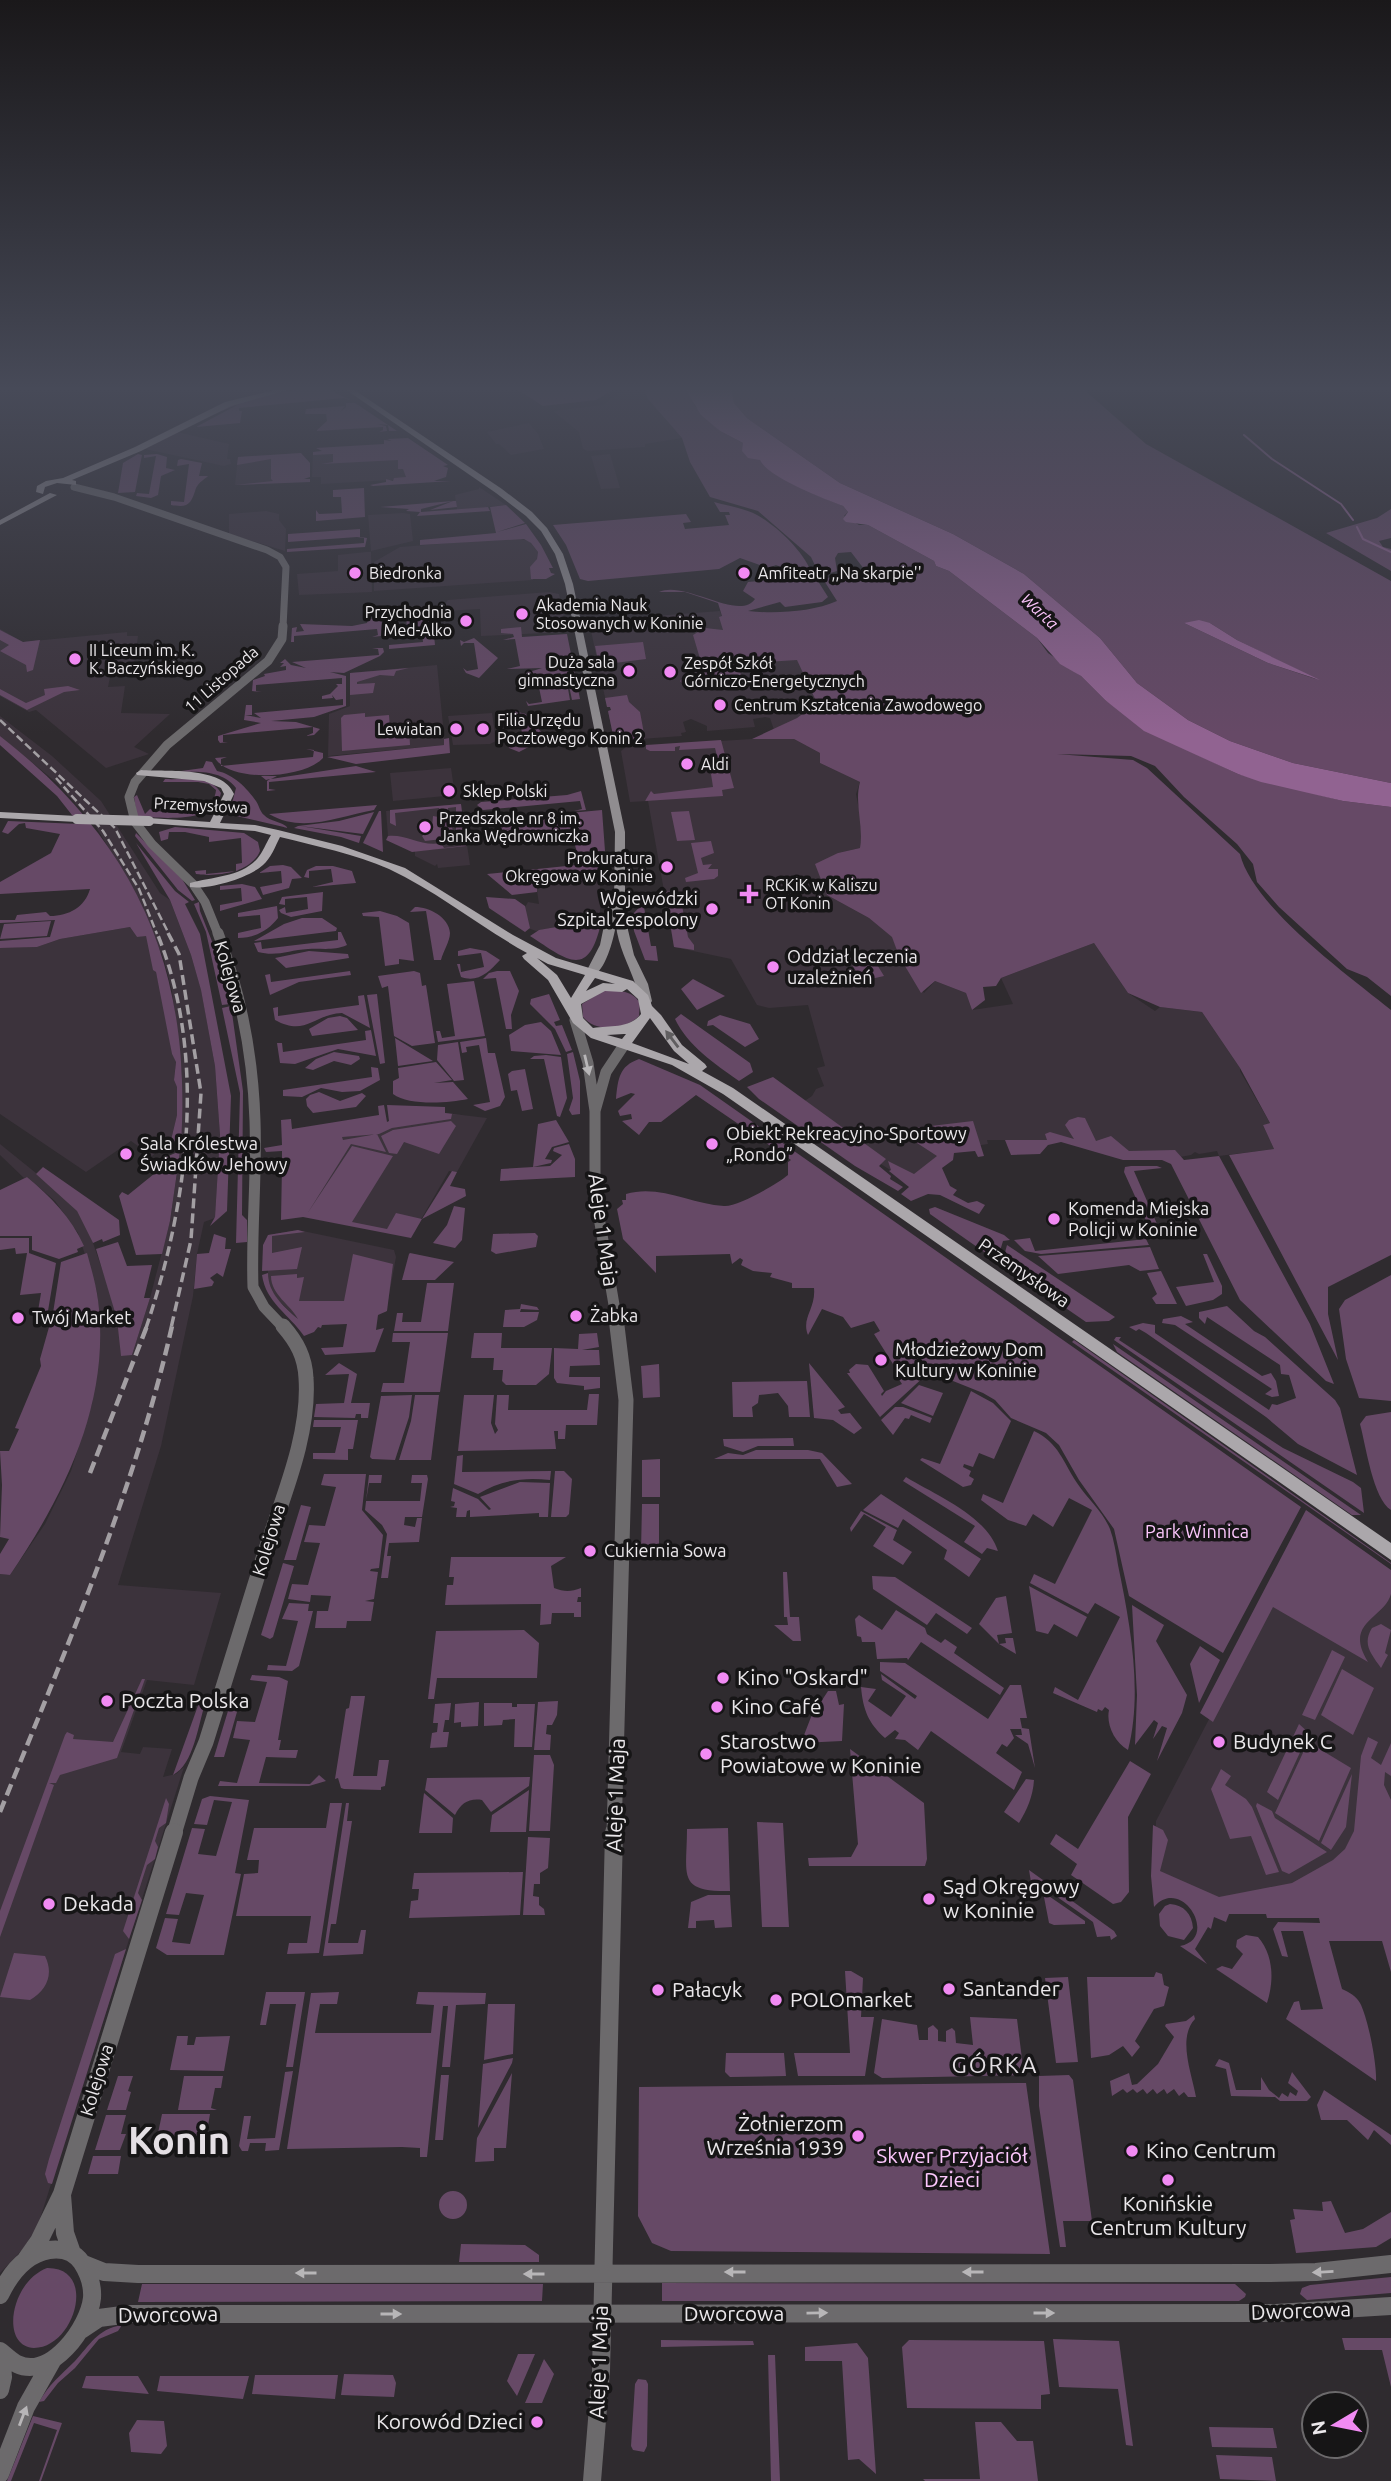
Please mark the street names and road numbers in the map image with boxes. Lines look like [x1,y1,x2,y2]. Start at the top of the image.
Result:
street label: 11 Listopada [181,642,261,716]
street label: Przemysłowa [153,794,249,816]
street label: Kolejowa [211,938,251,1015]
street label: Aleje 1 Maja [584,1172,624,1288]
street label: Przemysłowa [975,1234,1074,1311]
street label: Kolejowa [248,1501,288,1578]
street label: Aleje 1 Maja [601,1738,629,1852]
street label: Kolejowa [76,2041,116,2118]
street label: Dworcowa [1250,2296,1352,2324]
street label: Dworcowa [118,2301,218,2327]
street label: Dworcowa [684,2301,784,2325]
street label: Aleje 1 Maja [584,2305,612,2419]

